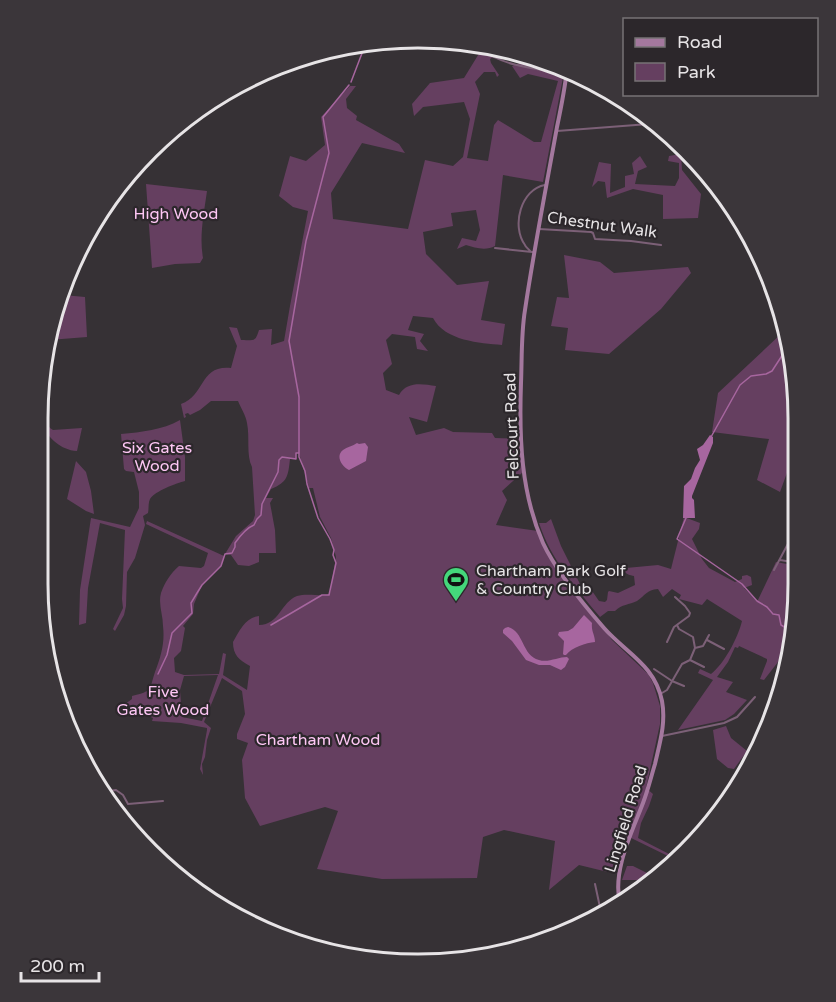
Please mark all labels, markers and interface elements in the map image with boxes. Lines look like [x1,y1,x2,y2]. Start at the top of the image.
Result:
legend [623,18,818,96]
text: Road [677,31,722,53]
text: Park [677,61,716,83]
park label: High Wood [134,204,218,224]
street label: Chestnut Walk [546,207,658,243]
street label: Felcourt Road [500,372,524,480]
park label: Six Gates Wood [122,438,192,476]
place label: Chartham Park Golf & Country Club [476,561,627,599]
sports icon: Chartham Park Golf & Country Club [441,565,471,603]
park label: Five Gates Wood [117,682,209,720]
park label: Chartham Wood [256,730,380,750]
street label: Lingfield Road [600,763,652,875]
scale bar [21,945,99,983]
text: 200 m [30,955,85,977]

